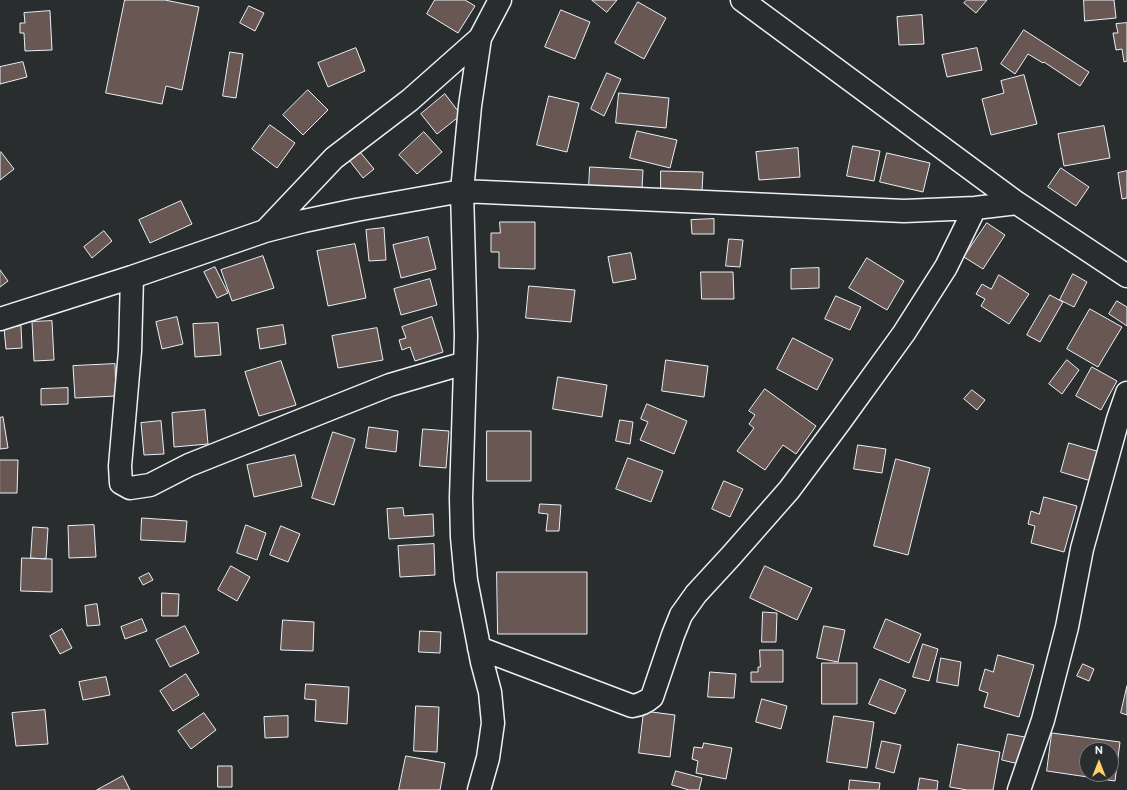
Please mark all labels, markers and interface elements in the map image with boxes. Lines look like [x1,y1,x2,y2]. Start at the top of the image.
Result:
north arrow [1079,742,1119,782]
text: N [1095,744,1103,757]

